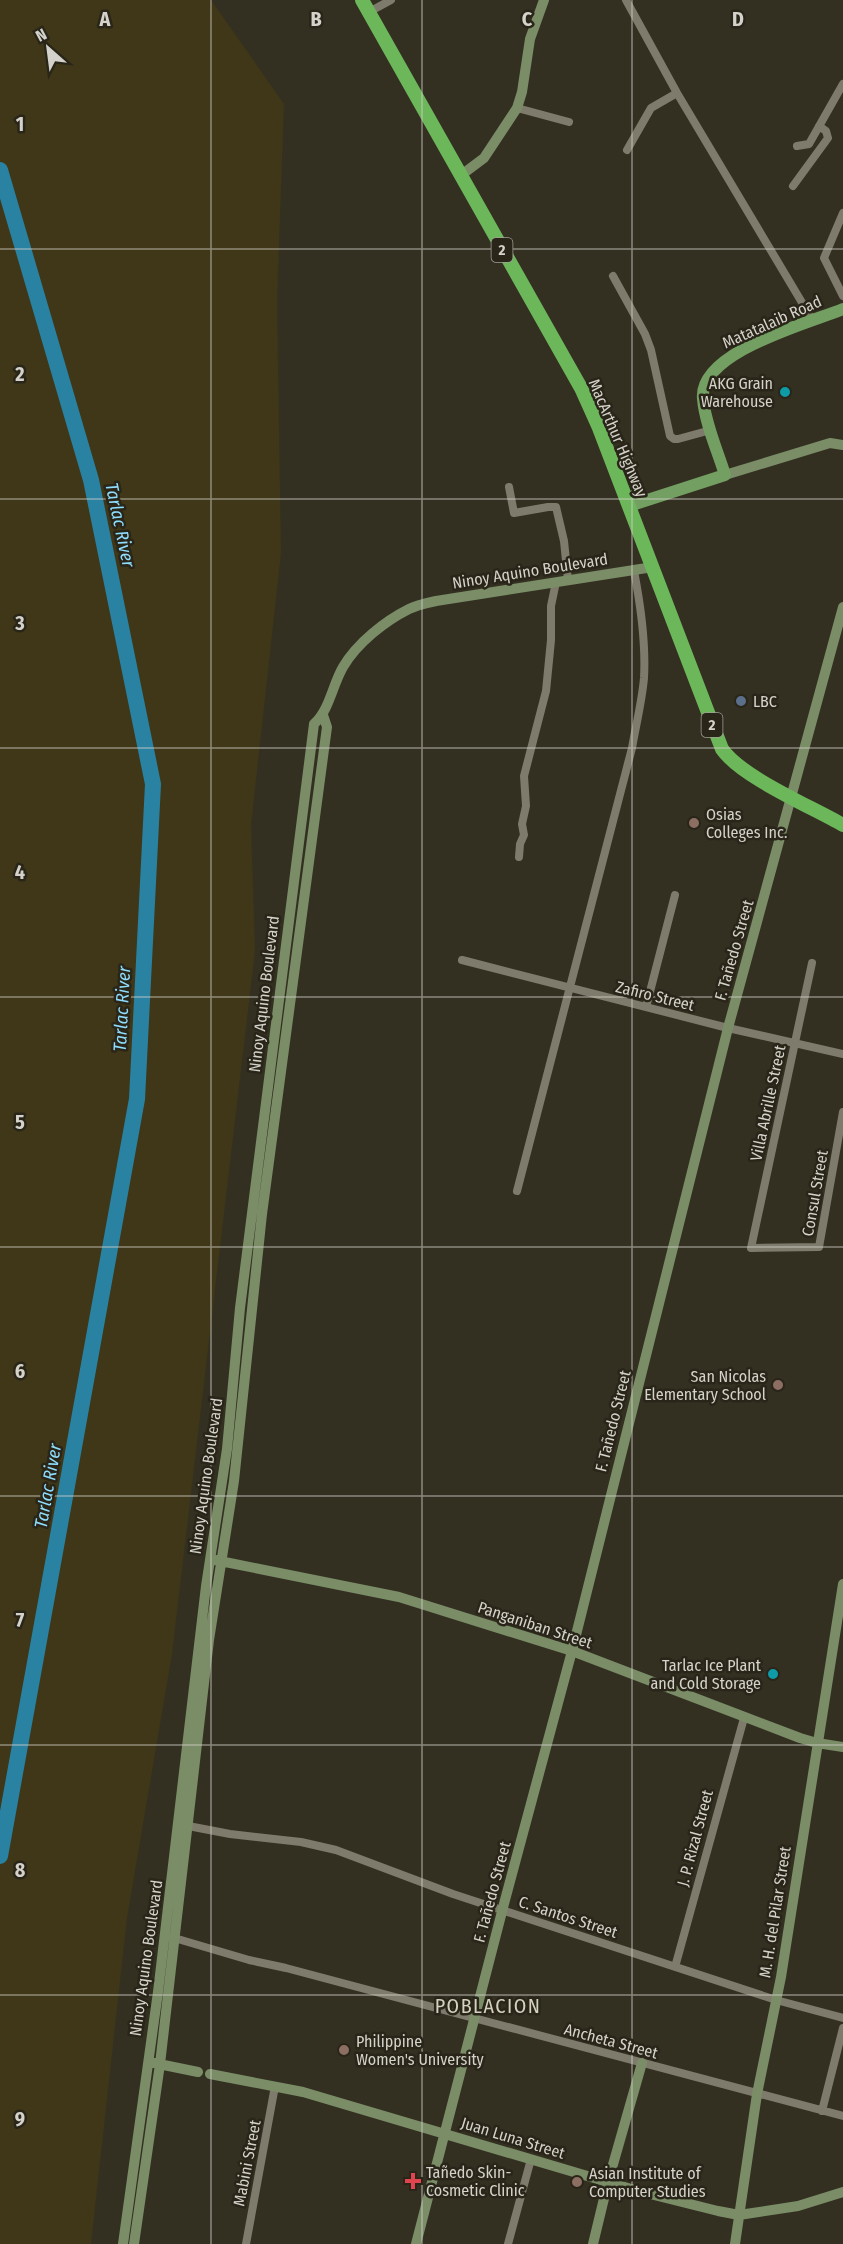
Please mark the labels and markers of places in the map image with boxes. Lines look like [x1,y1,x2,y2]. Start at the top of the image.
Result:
place label: AKG Grain Warehouse [701,374,773,411]
marker: AKG Grain Warehouse [778,385,792,399]
place label: LBC [753,692,777,711]
marker: LBC [734,694,748,708]
place label: Osias Colleges Inc. [706,805,787,842]
marker: Osias Colleges Inc. [687,816,701,830]
place label: San Nicolas Elementary School [644,1367,766,1404]
marker: San Nicolas Elementary School [771,1378,785,1392]
place label: Tarlac Ice Plant and Cold Storage [650,1656,762,1693]
marker: Tarlac Ice Plant and Cold Storage [766,1667,780,1681]
place label: Philippine Women's University [356,2032,485,2069]
marker: Philippine Women's University [337,2043,351,2057]
place label: Tañedo Skin- Cosmetic Clinic [426,2163,525,2200]
place label: Asian Institute of Computer Studies [589,2164,706,2201]
marker: Tañedo Skin- Cosmetic Clinic [404,2172,422,2190]
marker: Asian Institute of Computer Studies [570,2175,584,2189]

